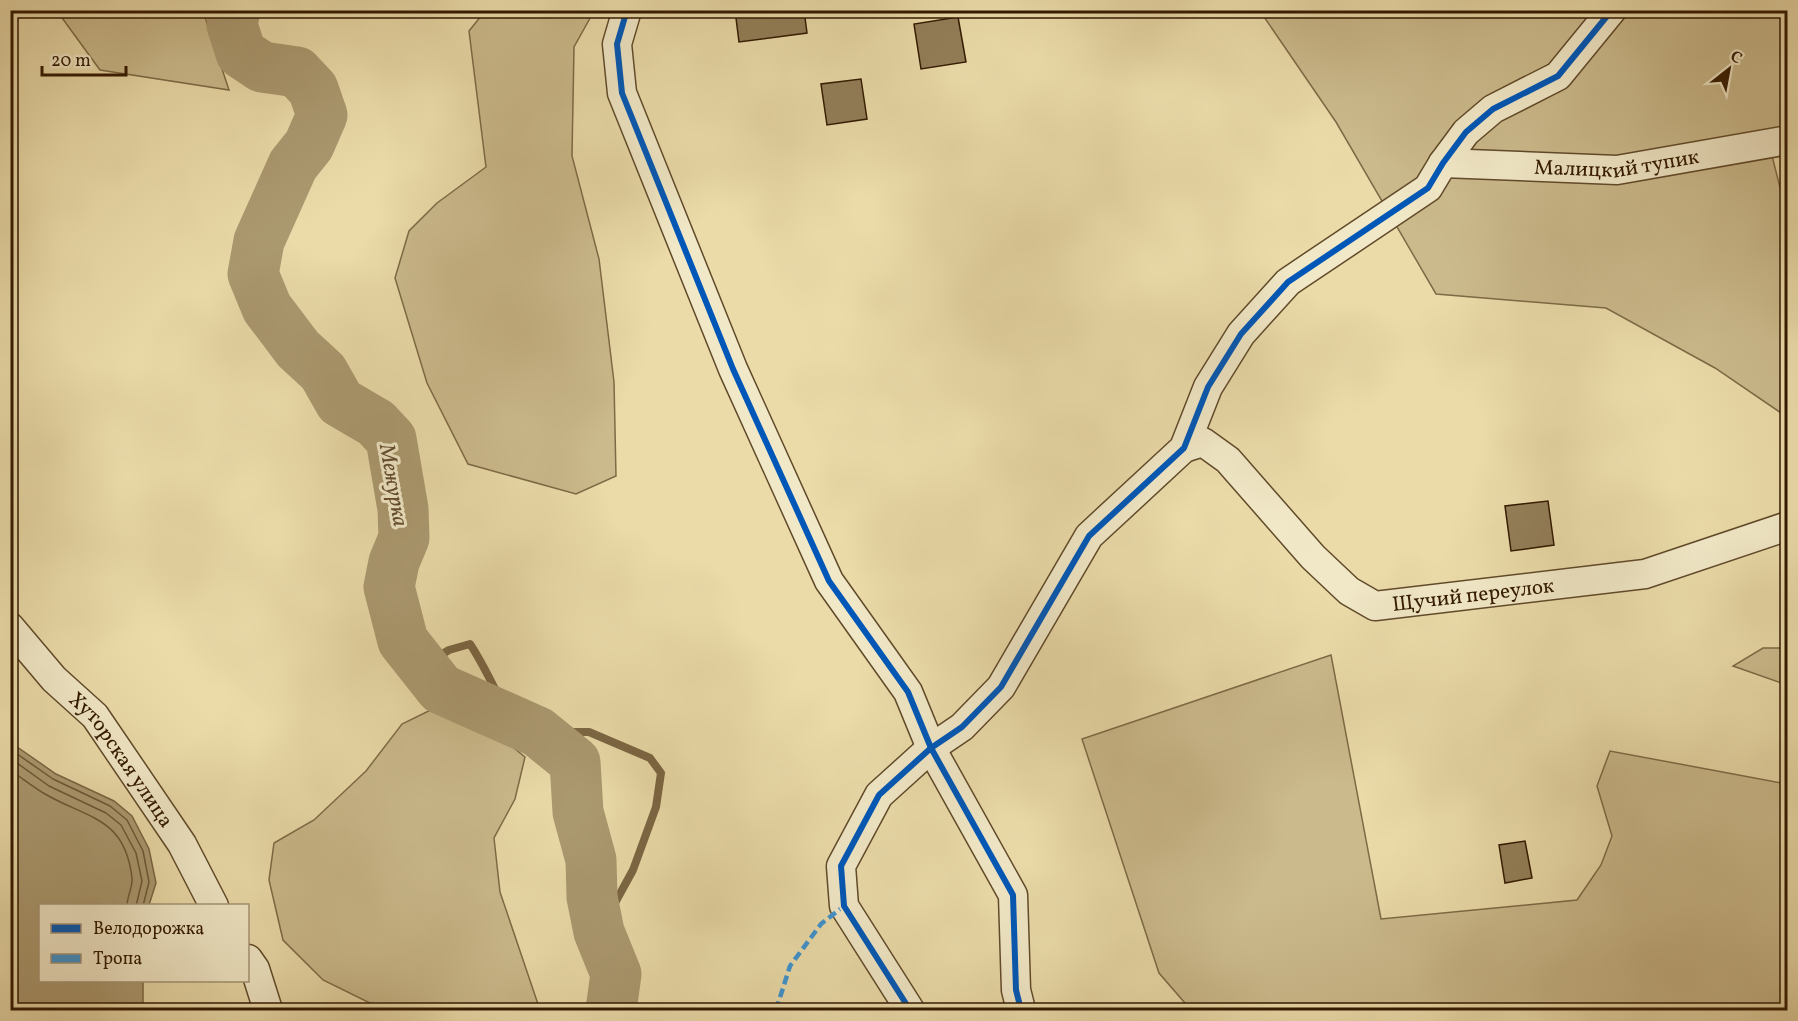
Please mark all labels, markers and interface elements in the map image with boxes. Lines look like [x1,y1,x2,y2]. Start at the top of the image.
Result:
scale bar [42,39,126,77]
north arrow [1699,39,1759,99]
text: С [1726,46,1746,70]
text: 20 m [51,49,91,74]
street label: Малицкий тупик [1533,143,1701,187]
water label: Межурка [370,441,415,529]
street label: Щучий переулок [1391,572,1556,620]
street label: Хуторская улица [62,686,180,834]
legend [39,904,249,982]
text: Велодорожка [93,917,204,942]
text: Тропа [93,947,142,972]

